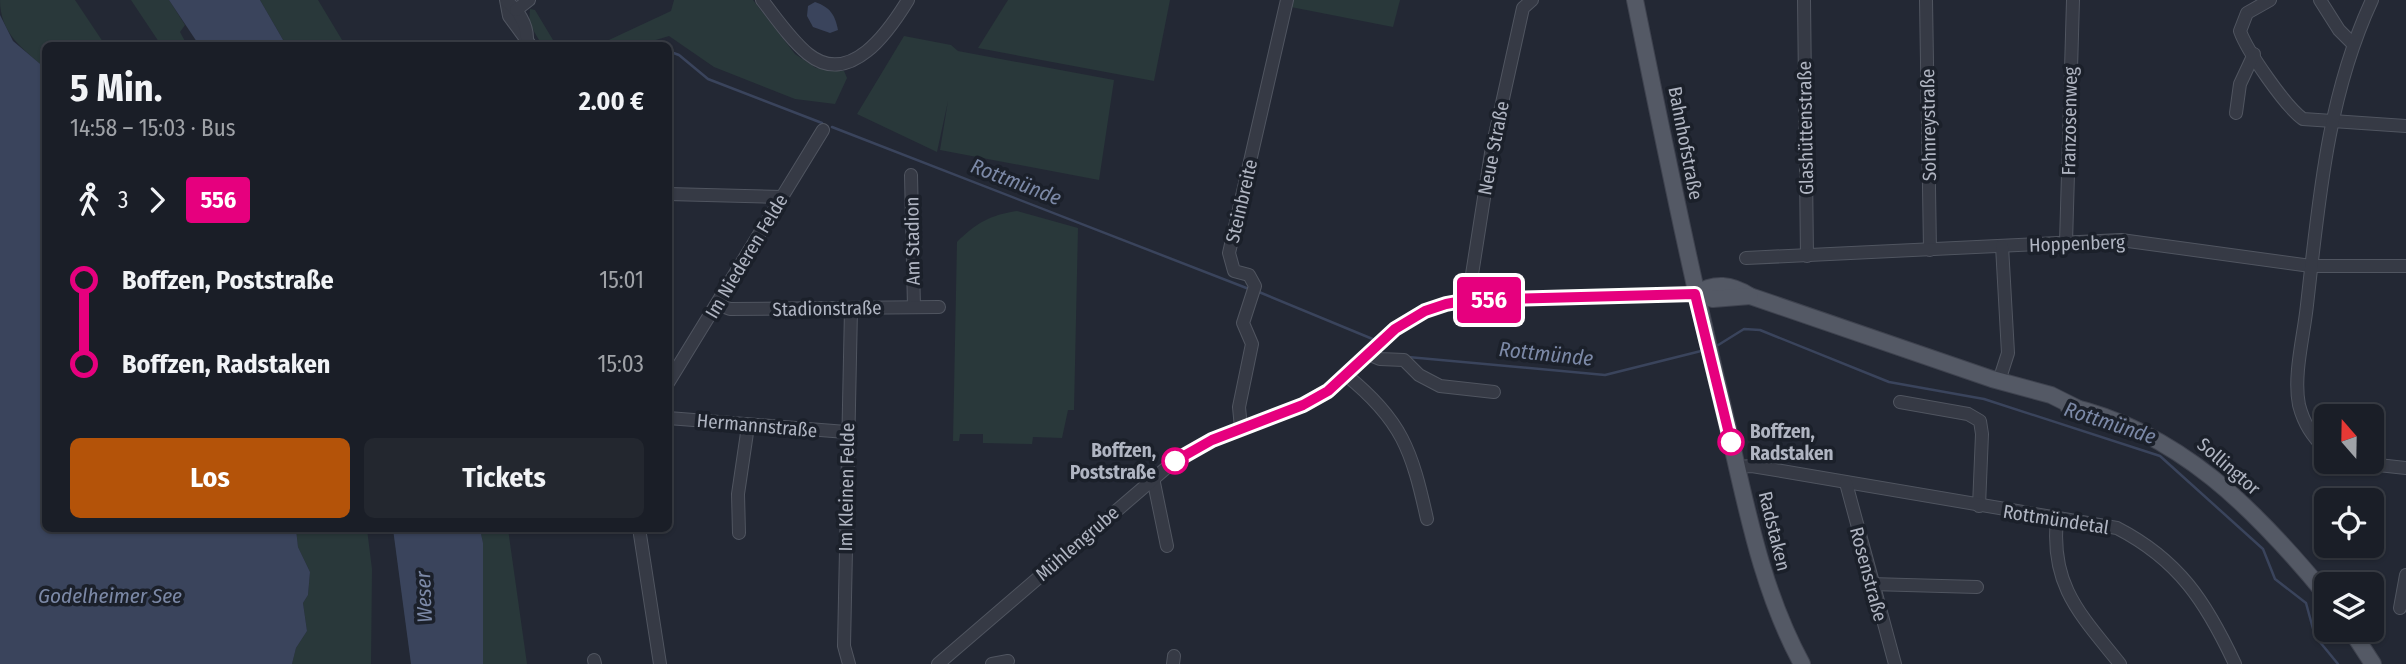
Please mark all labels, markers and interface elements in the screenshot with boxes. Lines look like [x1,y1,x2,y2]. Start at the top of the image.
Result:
street label: Glashüttenstraße [1793,61,1818,195]
text: 5 Min. [70,65,162,111]
street label: Franzosenweg [2057,66,2082,176]
street label: Sohnreystraße [1916,69,1941,181]
street label: Bahnhofstraße [1663,85,1708,202]
text: 2.00 € [579,86,644,117]
street label: Neue Straße [1473,99,1514,197]
text: 14:58 – 15:03 · Bus [70,114,236,142]
water label: Rottmünde [967,153,1065,211]
street label: Steinbreite [1221,157,1262,245]
icon: walk [70,181,108,219]
icon: forward [138,181,176,219]
text: 3 [118,186,128,214]
text: 556 [200,186,236,214]
street label: Im Niederen Felde [700,190,793,323]
street label: Am Stadion [900,196,925,286]
street label: Hoppenberg [2029,230,2125,257]
text: Boffzen, Poststraße [122,265,334,296]
text: 15:01 [599,266,644,294]
line badge: 556 [1449,277,1529,323]
text: 556 [1471,286,1507,314]
street label: Stadionstraße [772,296,882,321]
water label: Rottmünde [1498,336,1595,372]
text: Boffzen, Radstaken [122,349,330,380]
text: 15:03 [597,350,644,378]
water label: Rottmünde [2061,396,2159,450]
north arrow [2314,404,2384,474]
map controls [2314,404,2384,642]
street label: Hermannstraße [696,409,818,442]
place label: Boffzen, Radstaken [1750,420,1834,465]
street label: Im Kleinen Felde [834,423,859,552]
marker: Boffzen, Radstaken [1718,429,1744,455]
street label: Sollingtor [2193,433,2265,500]
button: Los [70,438,350,518]
button: Tickets [364,438,644,518]
place label: Boffzen, Poststraße [1070,439,1156,484]
marker: Boffzen, Poststraße [1162,448,1188,474]
button: locate [2314,488,2384,558]
street label: Radstaken [1754,489,1796,573]
street label: Rottmündetal [2001,500,2110,539]
street label: Mühlengrube [1031,501,1124,586]
street label: Rosenstraße [1845,524,1892,624]
water label: Weser [410,570,438,623]
button: layers [2314,572,2384,642]
water label: Godelheimer See [38,583,182,609]

